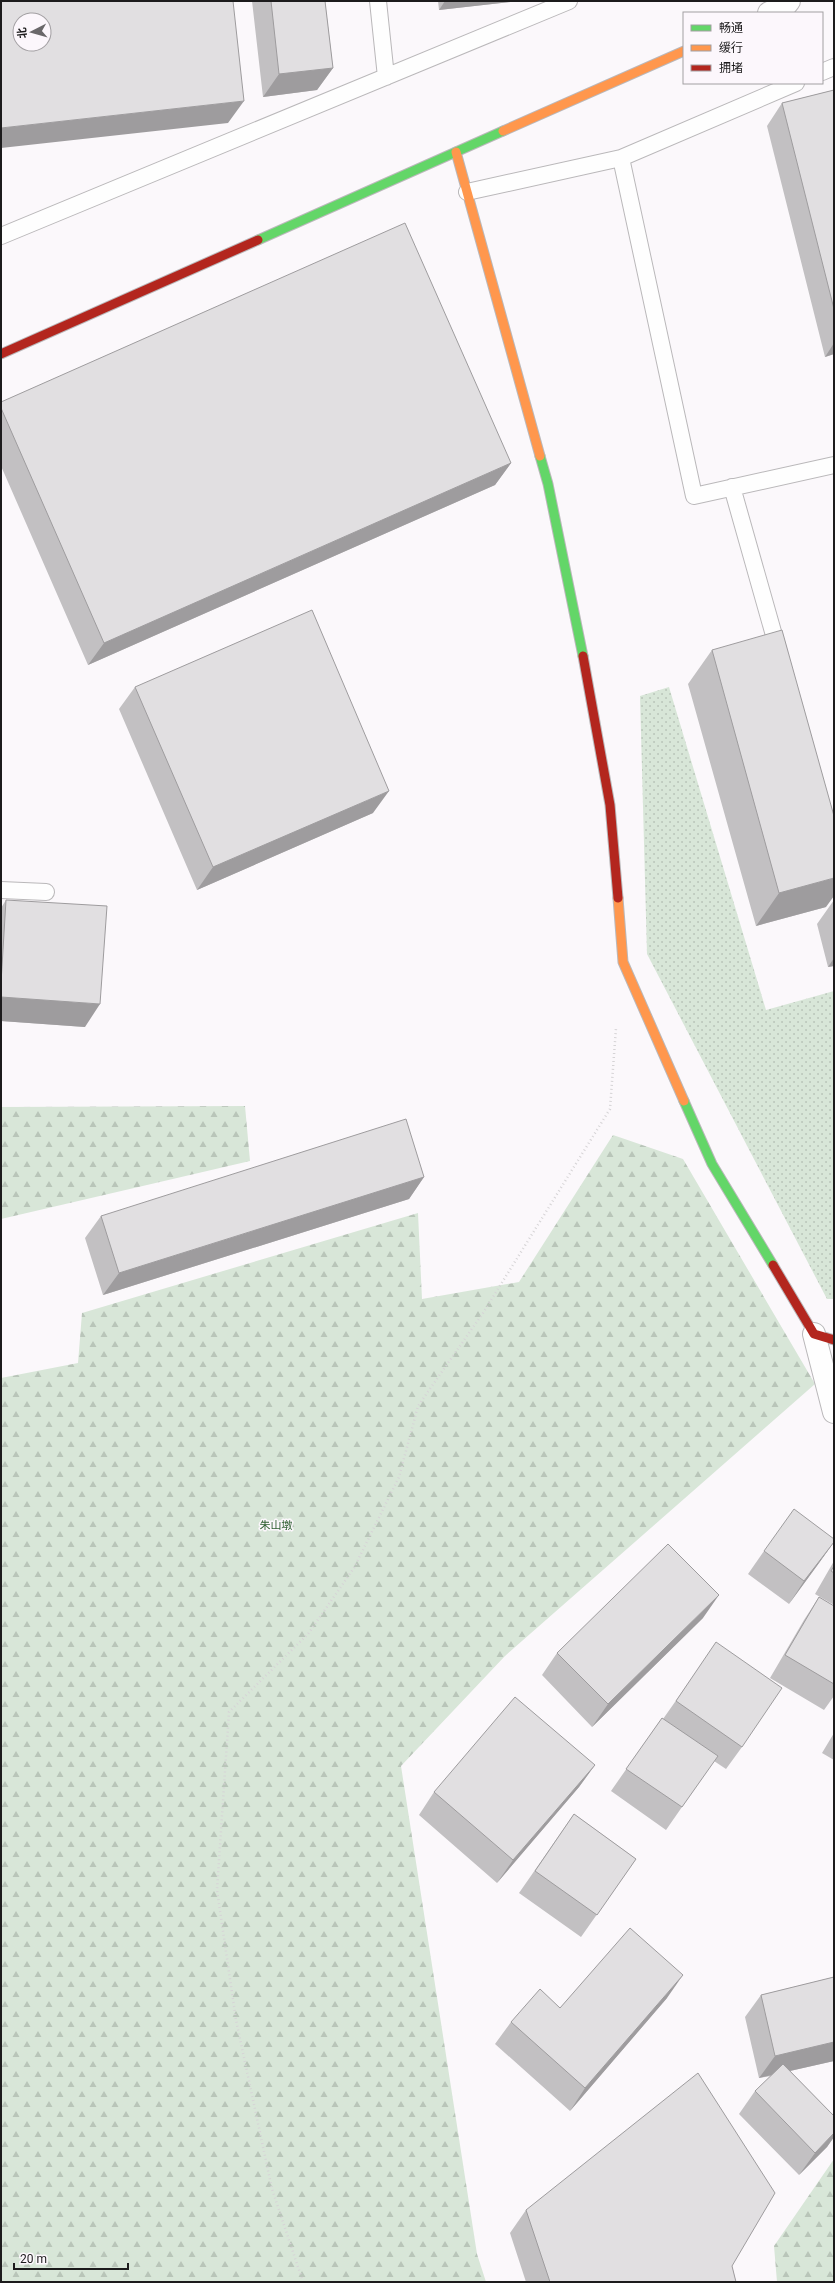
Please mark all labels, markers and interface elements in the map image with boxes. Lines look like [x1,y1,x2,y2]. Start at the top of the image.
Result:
north arrow [12,12,52,52]
legend [683,12,823,84]
text: 畅通 [719,21,743,35]
text: 北 [16,27,30,39]
text: 缓行 [719,41,743,55]
text: 拥堵 [719,61,743,75]
park label: 朱山墩 [260,1519,293,1532]
scale bar [14,2245,128,2271]
text: 20 m [20,2252,47,2266]

